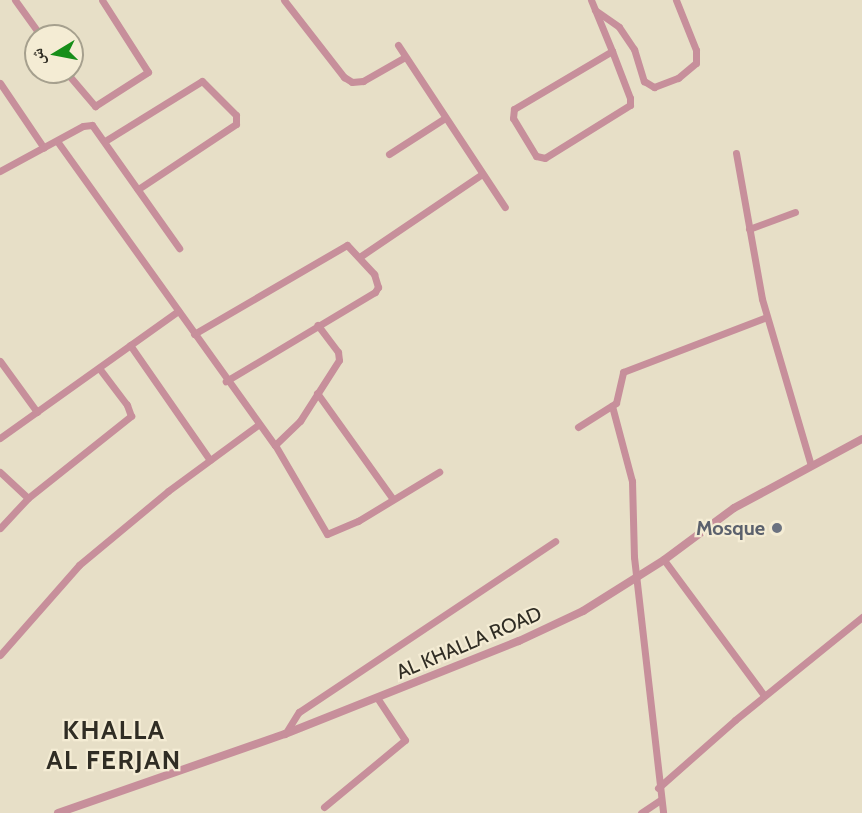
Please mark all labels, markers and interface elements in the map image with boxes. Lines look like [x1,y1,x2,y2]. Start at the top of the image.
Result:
north arrow [24,24,84,84]
text: ش [27,47,49,67]
place label: Mosque [696,516,765,540]
marker: Mosque [770,521,784,535]
street label: AL KHALLA ROAD [393,602,545,684]
district label: KHALLA AL FERJAN [46,715,182,776]

